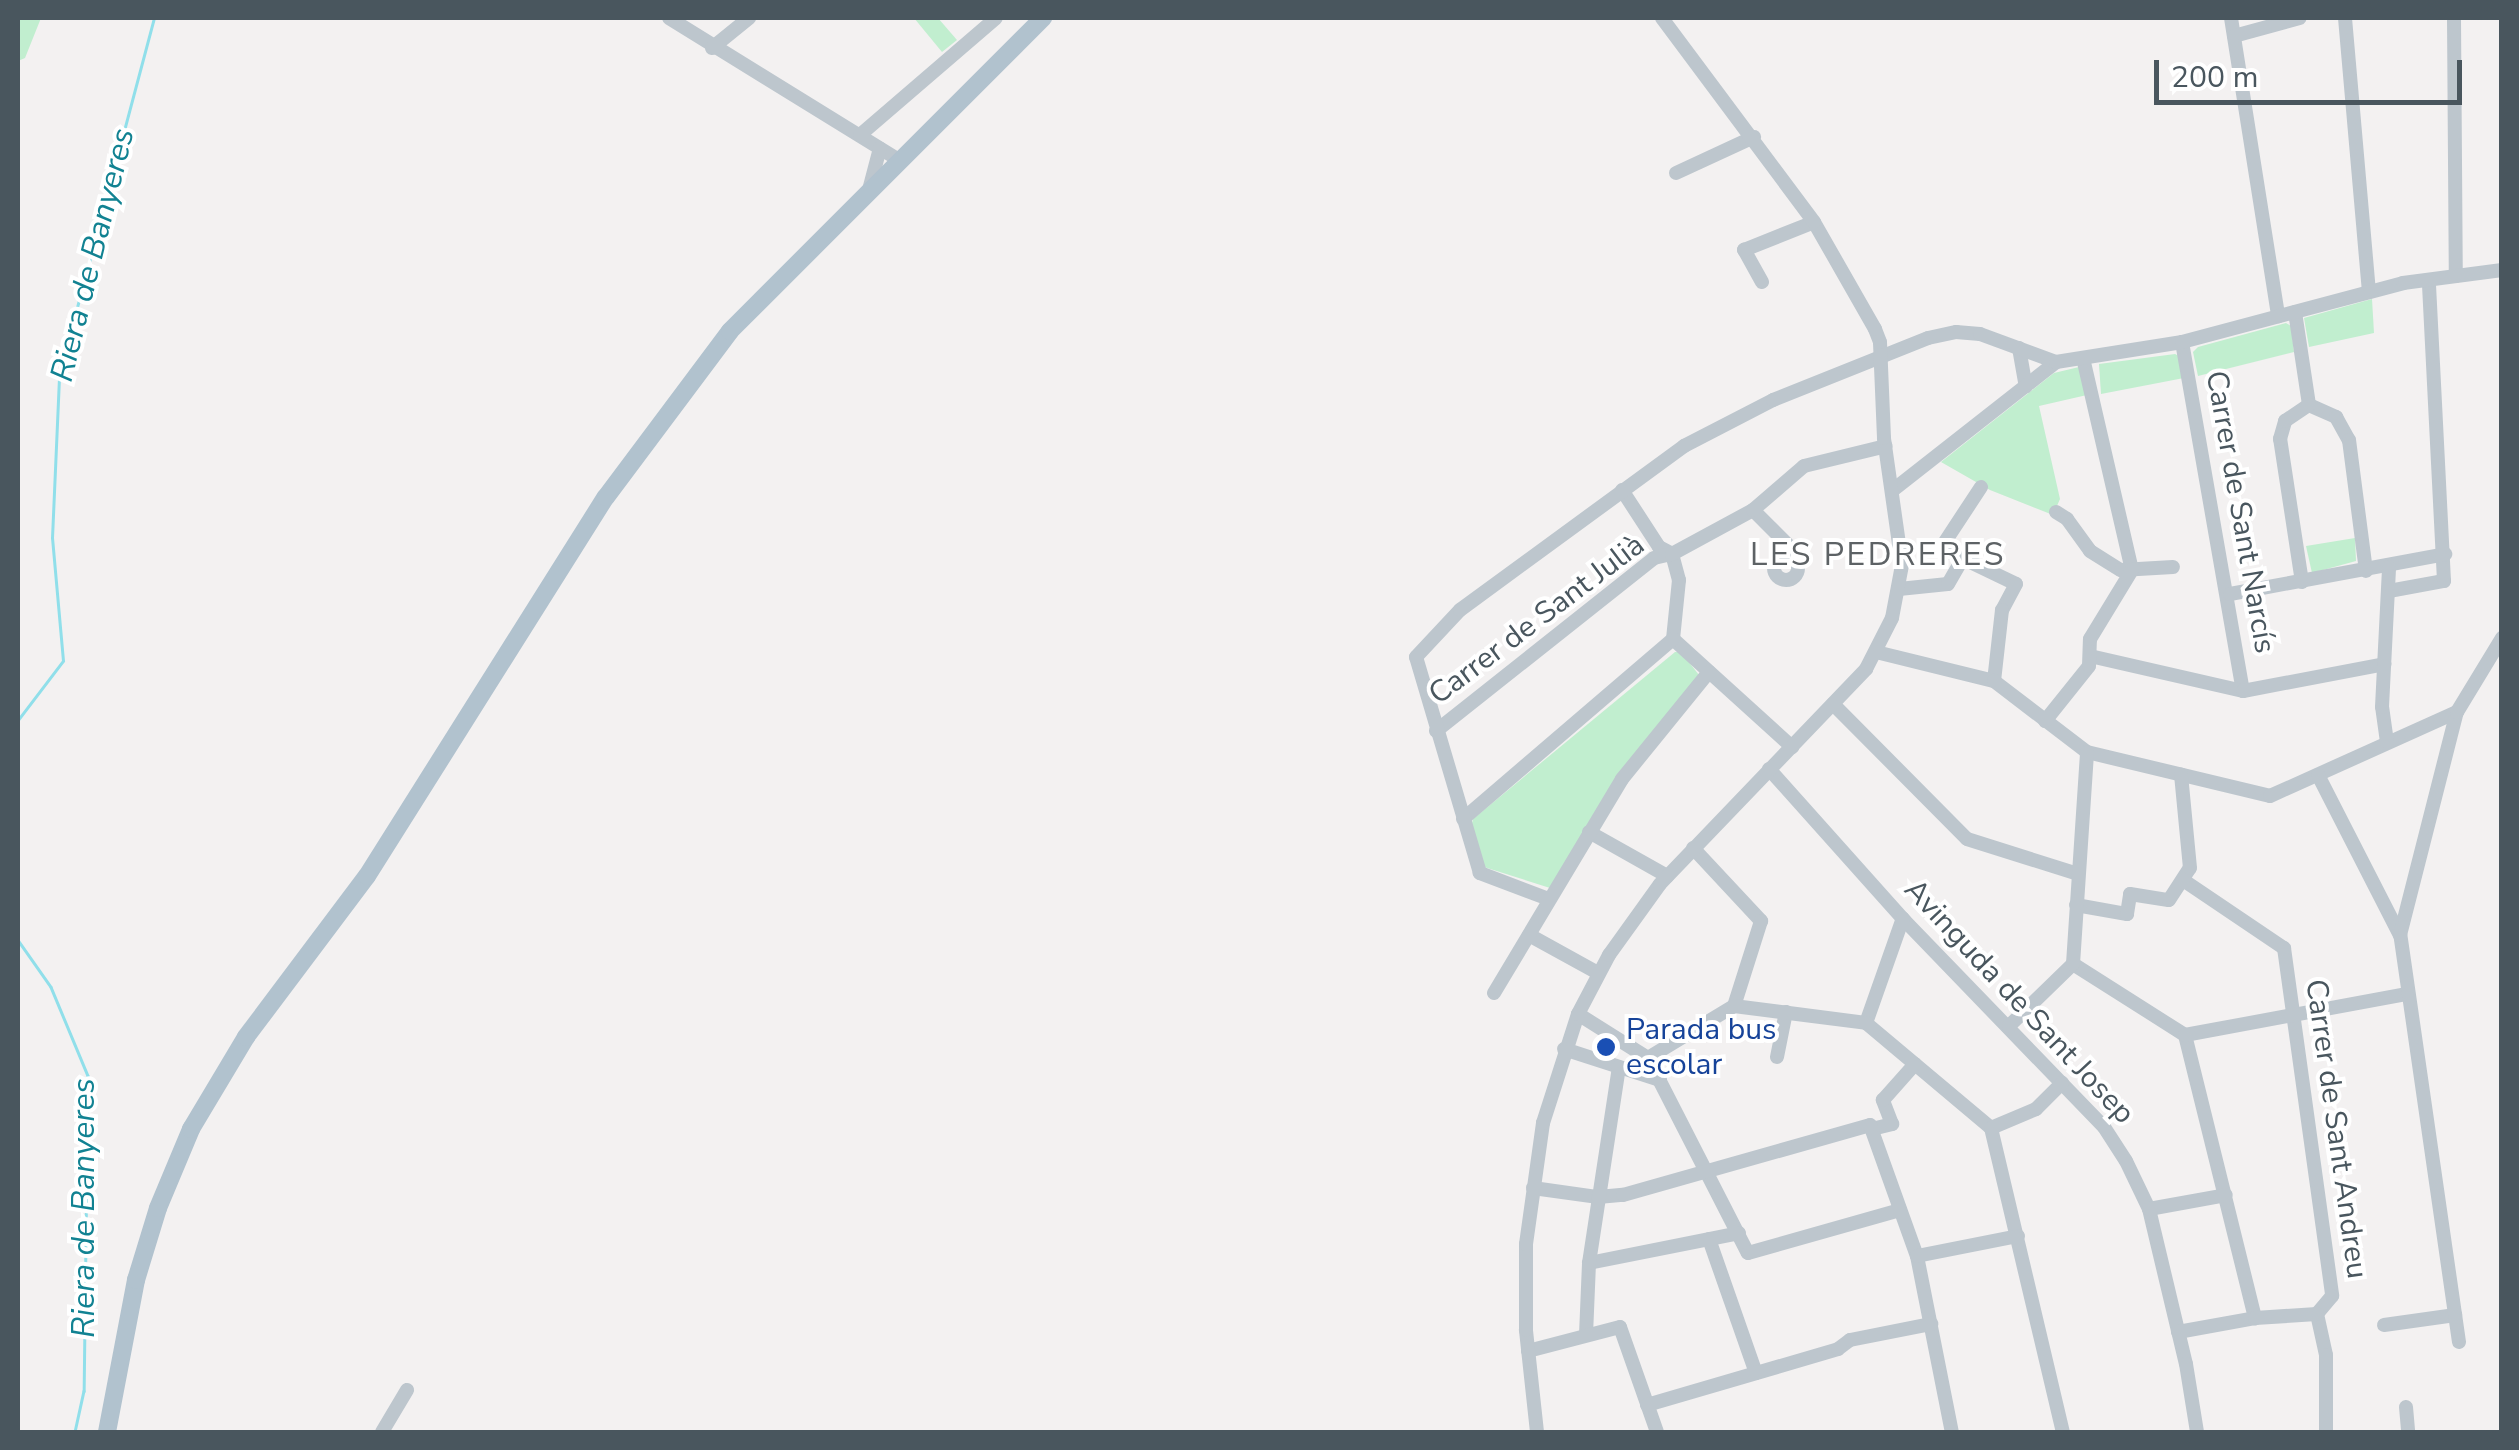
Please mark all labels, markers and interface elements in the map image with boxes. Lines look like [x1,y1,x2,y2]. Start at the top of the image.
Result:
scale bar [2159,40,2466,102]
text: 200 m [2171,57,2258,98]
water label: Riera de Banyeres [43,124,143,386]
street label: Carrer de Sant Narcís [2197,368,2283,656]
street label: Carrer de Sant Julià [1422,527,1652,713]
district label: LES PEDRERES [1750,536,2006,574]
street label: Avinguda de Sant Josep [1896,872,2142,1132]
street label: Carrer de Sant Andreu [2297,977,2375,1281]
place label: Parada bus escolar [1626,1012,1777,1082]
marker: Parada bus escolar [1595,1036,1617,1058]
water label: Riera de Banyeres [65,1078,103,1338]

